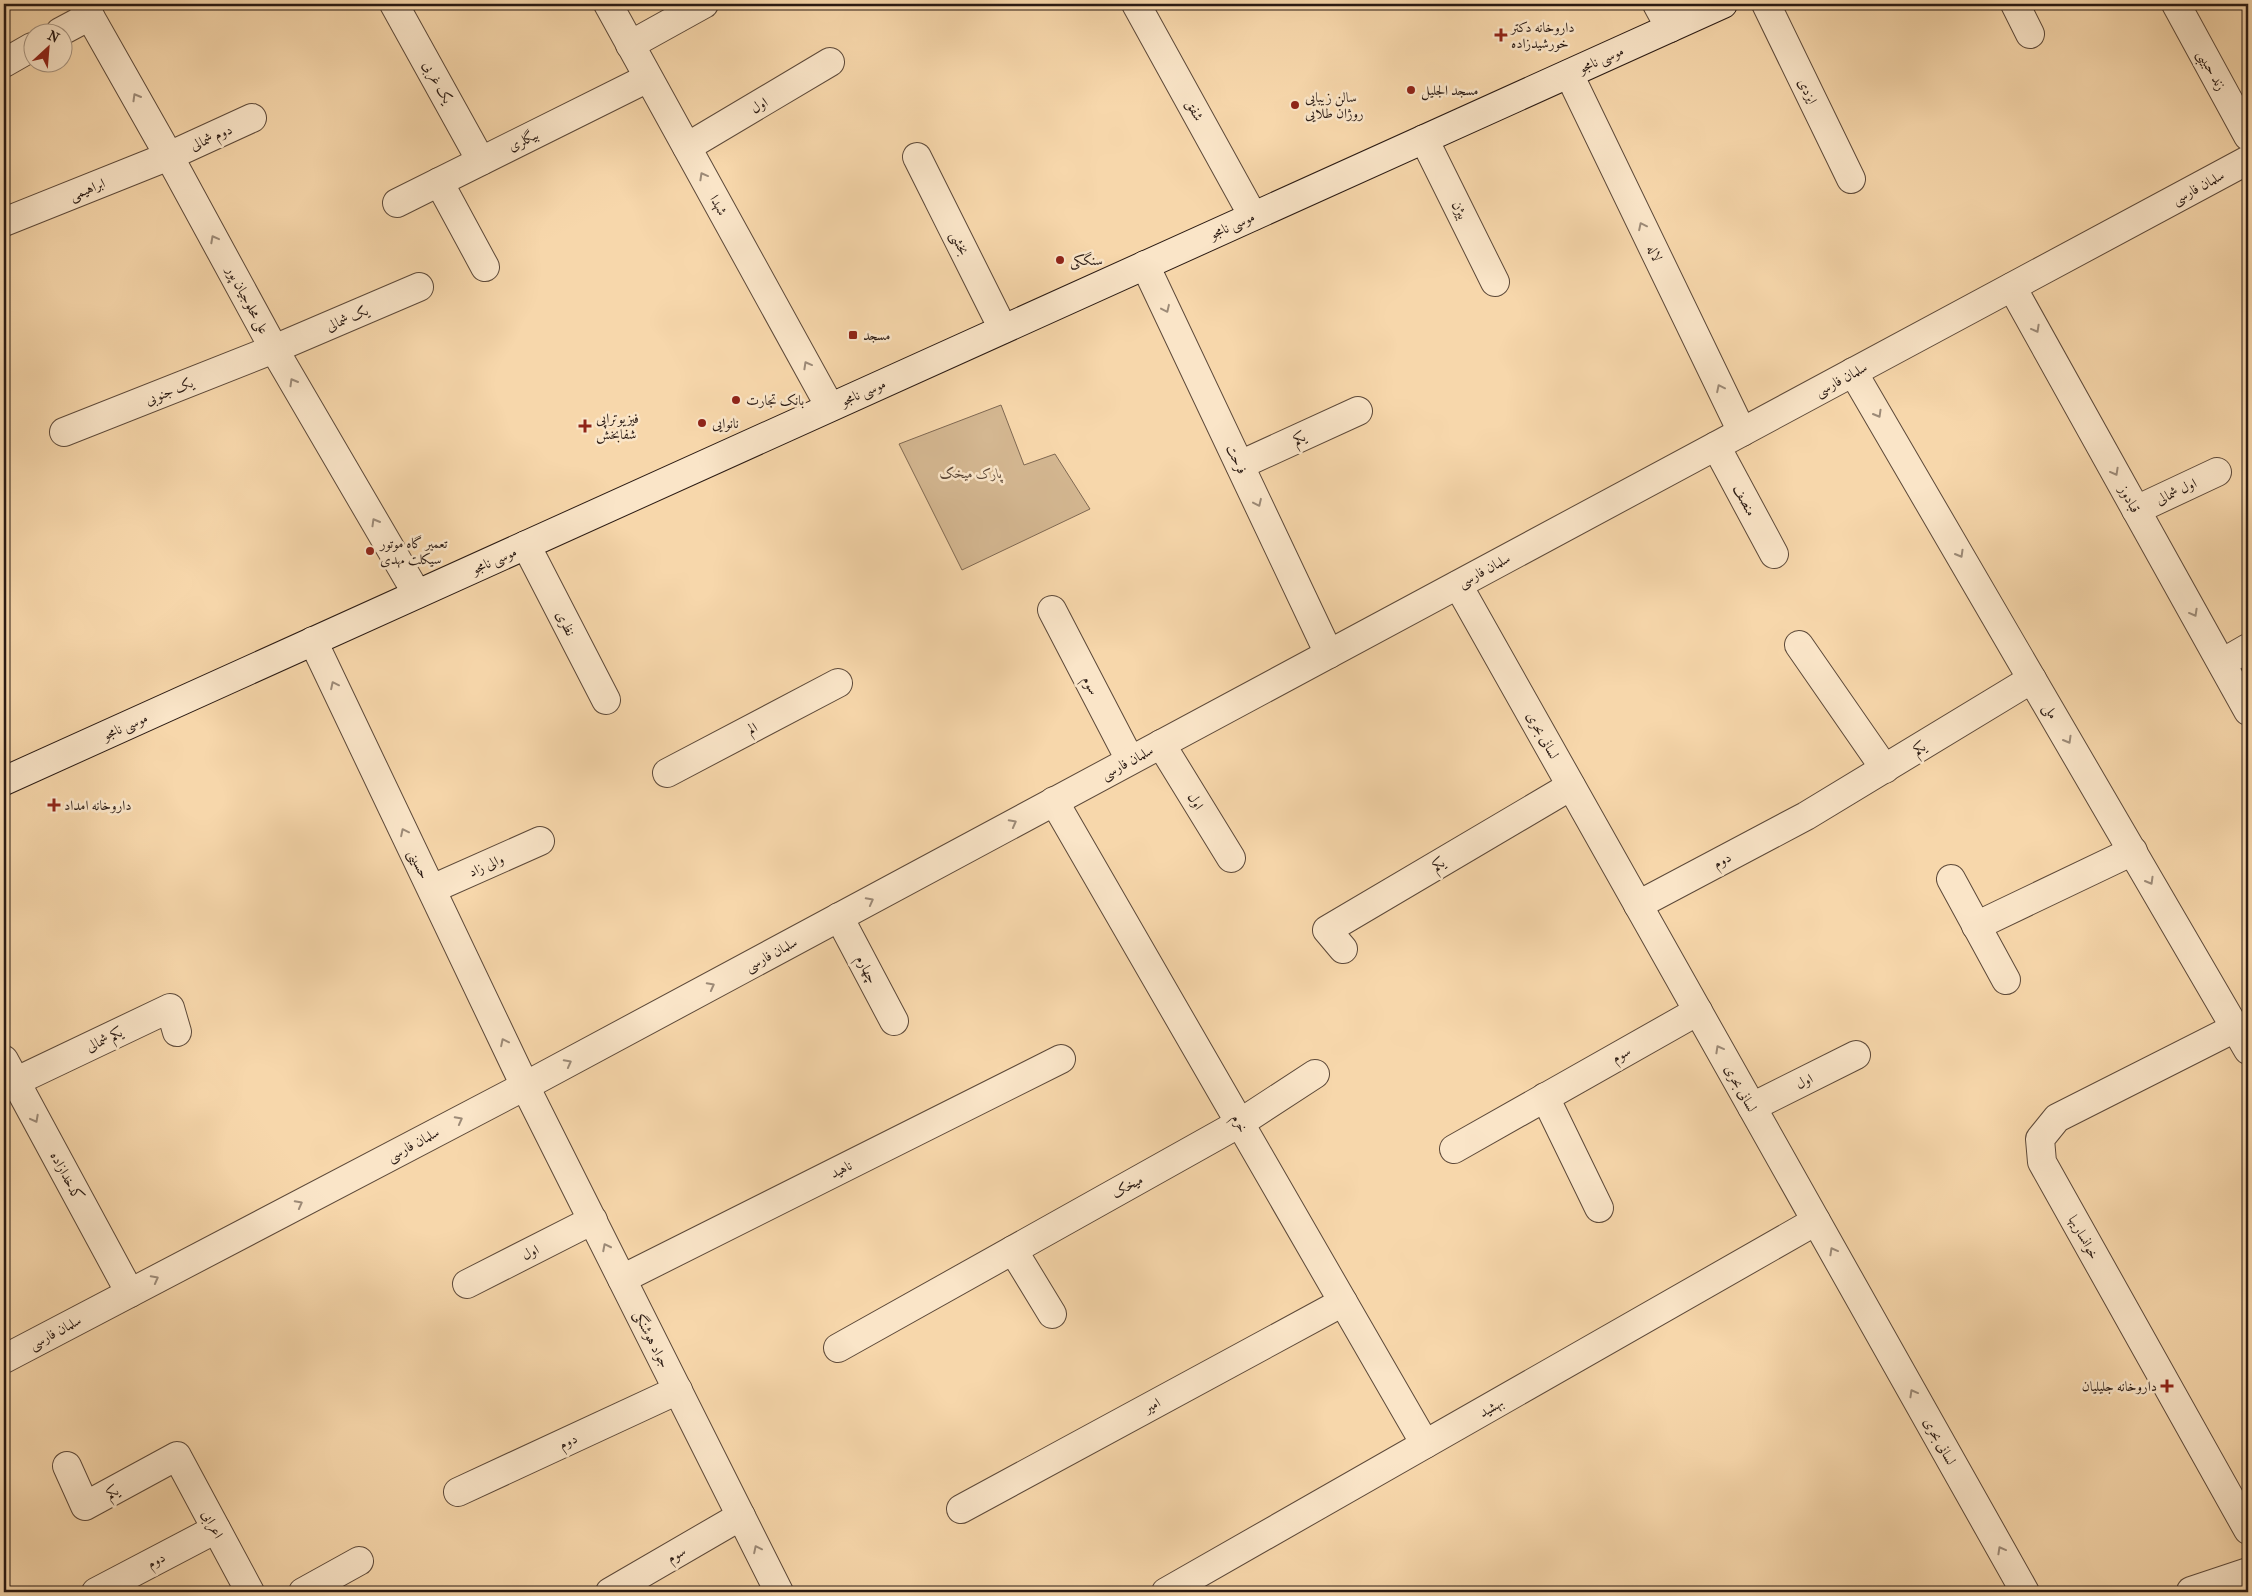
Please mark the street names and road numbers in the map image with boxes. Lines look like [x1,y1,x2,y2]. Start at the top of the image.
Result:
street label: موسی نامجو [1574,42,1627,79]
street label: زند حبیبی [2191,47,2230,95]
street label: یک غربی [418,58,457,108]
street label: ایزدی [1794,75,1821,107]
street label: اول [748,94,771,117]
street label: شفق [1182,97,1207,124]
street label: دوم شمالی [188,121,237,158]
street label: بیگلری [505,125,541,155]
street label: سلمان فارسی [2169,167,2228,209]
street label: ابراهیمی [67,175,108,205]
street label: شهدا [705,192,731,219]
street label: بیژن [1448,198,1471,222]
street label: موسی نامجو [1205,208,1258,245]
street label: بخشی [946,228,973,258]
street label: لاله [1643,242,1666,264]
street label: علی محلوجیان پور [220,262,272,338]
street label: یک شمالی [323,301,372,335]
street label: سلمان فارسی [1812,359,1871,401]
street label: یک جنوبی [143,374,197,410]
street label: موسی نامجو [836,375,889,412]
street label: یکم [1290,428,1312,453]
street label: فرحت [1222,442,1251,477]
street label: اول شمالی [2153,475,2199,508]
street label: قبادوز [2114,481,2144,516]
street label: منصف [1729,482,1760,519]
street label: موسی نامجو [467,543,520,580]
street label: سلمان فارسی [1455,550,1514,592]
street label: نظری [552,608,579,639]
street label: سوم [1075,673,1103,700]
street label: ملی [2039,701,2062,722]
street label: موسی نامجو [98,709,151,746]
street label: لسانی بحری [1523,709,1562,762]
street label: الم [744,719,762,742]
street label: یکم [1910,737,1933,763]
street label: سلمان فارسی [1098,742,1157,784]
street label: اول [1184,790,1207,813]
street label: حسینی [403,847,433,882]
street label: دوم [1710,849,1736,876]
street label: والی زاد [466,850,506,881]
street label: یکم [1429,853,1452,879]
street label: سلمان فارسی [742,934,801,976]
street label: چهارم [849,952,881,988]
street label: یکم شمالی [83,1023,129,1060]
street label: سوم [1609,1042,1636,1070]
street label: لسانی بحری [1721,1062,1760,1115]
street label: اول [1793,1070,1816,1093]
street label: خرم [1224,1111,1252,1138]
street label: سلمان فارسی [384,1124,443,1166]
street label: کدخدازاده [47,1149,87,1204]
street label: ناهید [827,1157,855,1182]
street label: میخک [1109,1171,1146,1202]
street label: خوانساریها [2064,1212,2103,1263]
street label: اول [519,1241,542,1264]
street label: جواد هوشنگی [629,1308,673,1371]
street label: سلمان فارسی [26,1312,85,1354]
street label: امیر [1139,1394,1163,1418]
street label: بهشید [1476,1394,1507,1422]
street label: لسانی بحری [1920,1415,1959,1468]
street label: دوم [556,1430,582,1457]
street label: یکم [103,1481,125,1507]
street label: اعرابی [197,1507,227,1542]
street label: سوم [664,1542,691,1570]
street label: دوم [144,1549,170,1576]

